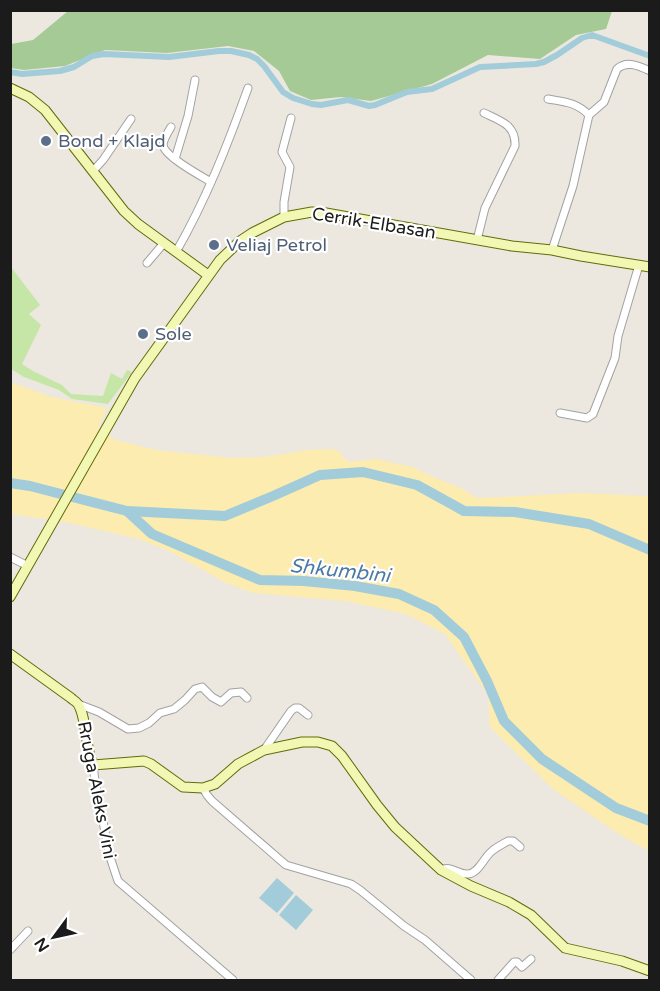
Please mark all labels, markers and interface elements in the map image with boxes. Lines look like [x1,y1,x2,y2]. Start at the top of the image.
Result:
place label: Bond + Klajd [58,130,166,152]
marker: Bond + Klajd [39,134,53,148]
street label: Cerrik-Elbasan [311,202,437,244]
place label: Veliaj Petrol [226,234,327,256]
marker: Veliaj Petrol [207,238,221,252]
place label: Sole [155,323,192,345]
marker: Sole [136,327,150,341]
water label: Shkumbini [289,554,394,588]
street label: Rruga Aleks Vini [73,719,121,861]
north arrow [24,907,84,967]
text: N [30,934,54,955]

